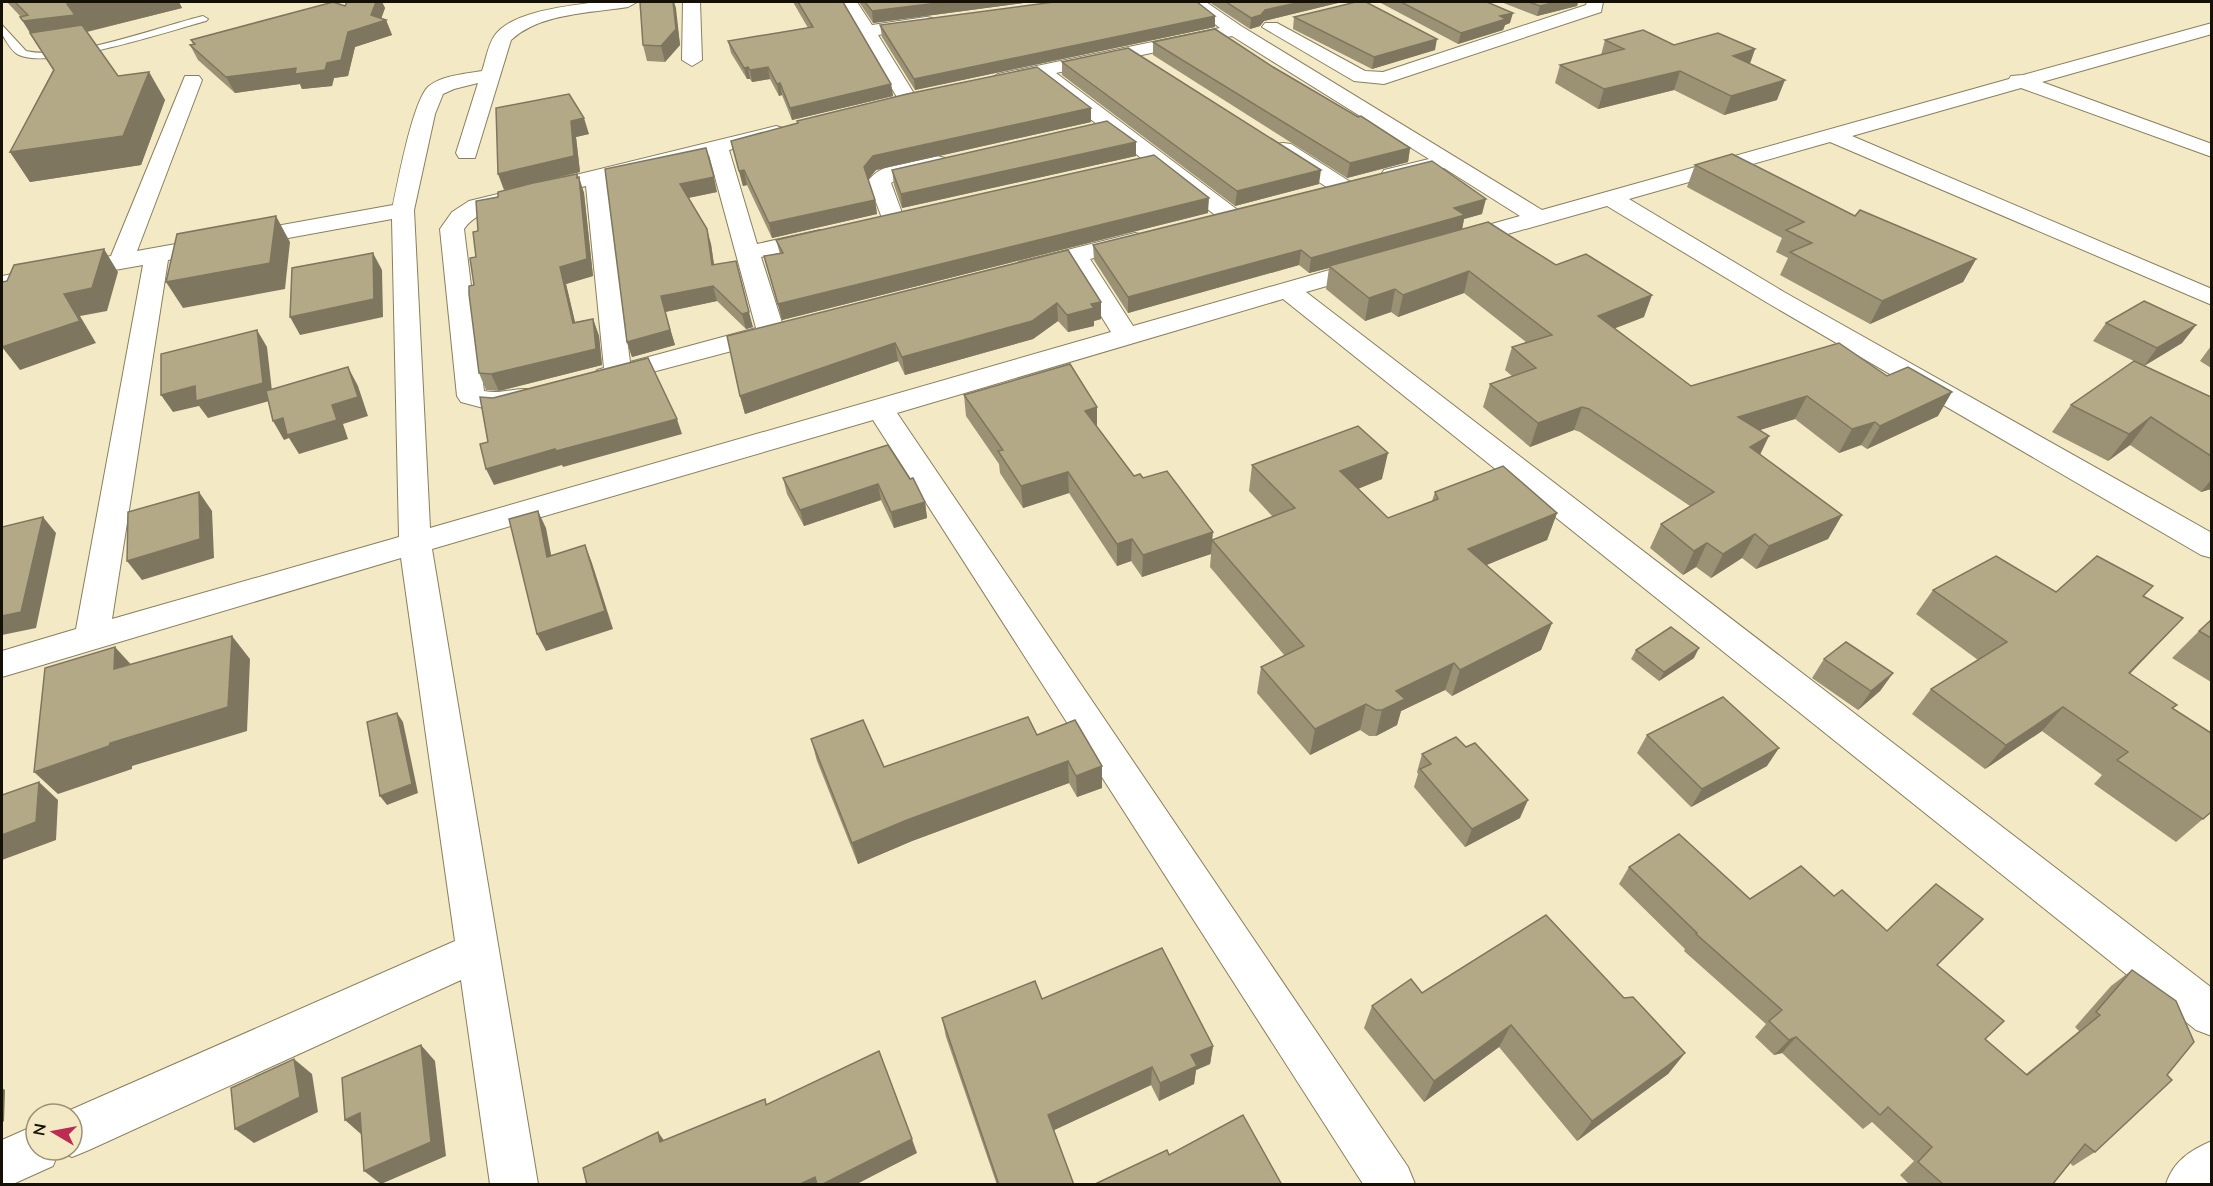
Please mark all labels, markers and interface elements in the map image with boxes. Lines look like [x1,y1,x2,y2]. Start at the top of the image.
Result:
north arrow [24,1102,84,1162]
text: N [28,1122,50,1137]

